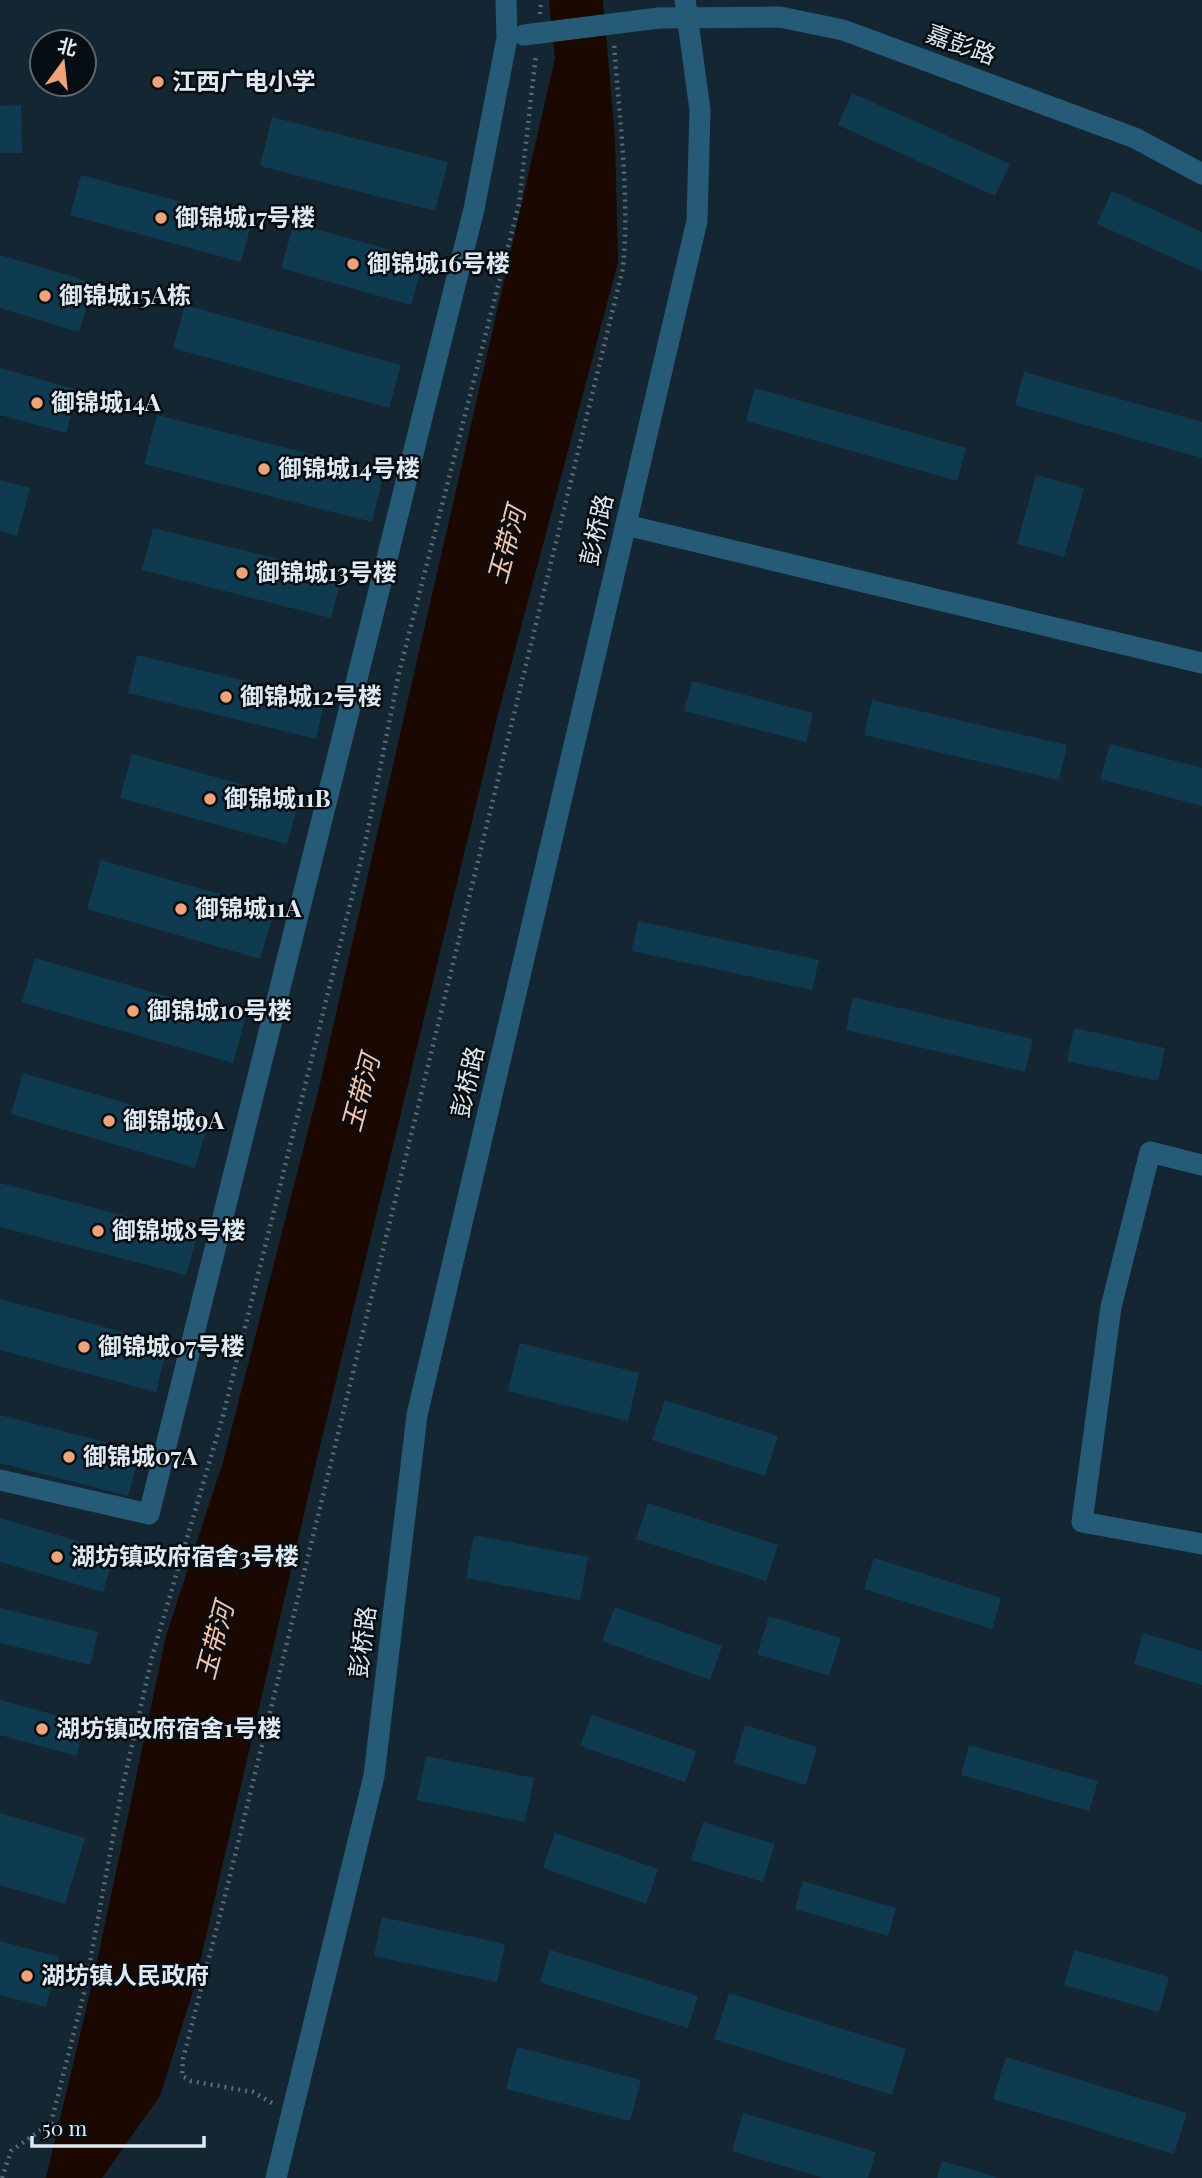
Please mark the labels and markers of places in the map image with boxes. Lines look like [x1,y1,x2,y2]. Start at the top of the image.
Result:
place label: 江西广电小学 [172,64,316,96]
marker: 江西广电小学 [150,74,166,90]
place label: 御锦城17号楼 [175,200,315,232]
marker: 御锦城17号楼 [153,210,169,226]
place label: 御锦城16号楼 [367,246,510,278]
marker: 御锦城16号楼 [345,256,361,272]
place label: 御锦城15A栋 [59,278,191,310]
marker: 御锦城15A栋 [37,288,53,304]
place label: 御锦城14A [51,385,162,417]
marker: 御锦城14A [29,395,45,411]
place label: 御锦城14号楼 [278,451,420,483]
marker: 御锦城14号楼 [256,461,272,477]
place label: 御锦城13号楼 [256,555,397,587]
marker: 御锦城13号楼 [234,565,250,581]
place label: 御锦城12号楼 [240,679,382,711]
marker: 御锦城12号楼 [218,689,234,705]
place label: 御锦城11B [224,781,331,813]
marker: 御锦城11B [202,791,218,807]
place label: 御锦城11A [195,891,302,923]
marker: 御锦城11A [173,901,189,917]
place label: 御锦城10号楼 [147,993,292,1025]
marker: 御锦城10号楼 [125,1003,141,1019]
place label: 御锦城9A [123,1103,225,1135]
marker: 御锦城9A [101,1113,117,1129]
place label: 御锦城8号楼 [112,1213,245,1245]
marker: 御锦城8号楼 [90,1223,106,1239]
place label: 御锦城07号楼 [98,1329,244,1361]
marker: 御锦城07号楼 [76,1339,92,1355]
place label: 御锦城07A [83,1439,198,1471]
marker: 御锦城07A [61,1449,77,1465]
place label: 湖坊镇政府宿舍3号楼 [71,1539,299,1571]
marker: 湖坊镇政府宿舍3号楼 [49,1549,65,1565]
place label: 湖坊镇政府宿舍1号楼 [56,1711,281,1743]
marker: 湖坊镇政府宿舍1号楼 [34,1721,50,1737]
place label: 湖坊镇人民政府 [41,1958,209,1990]
marker: 湖坊镇人民政府 [19,1968,35,1984]

